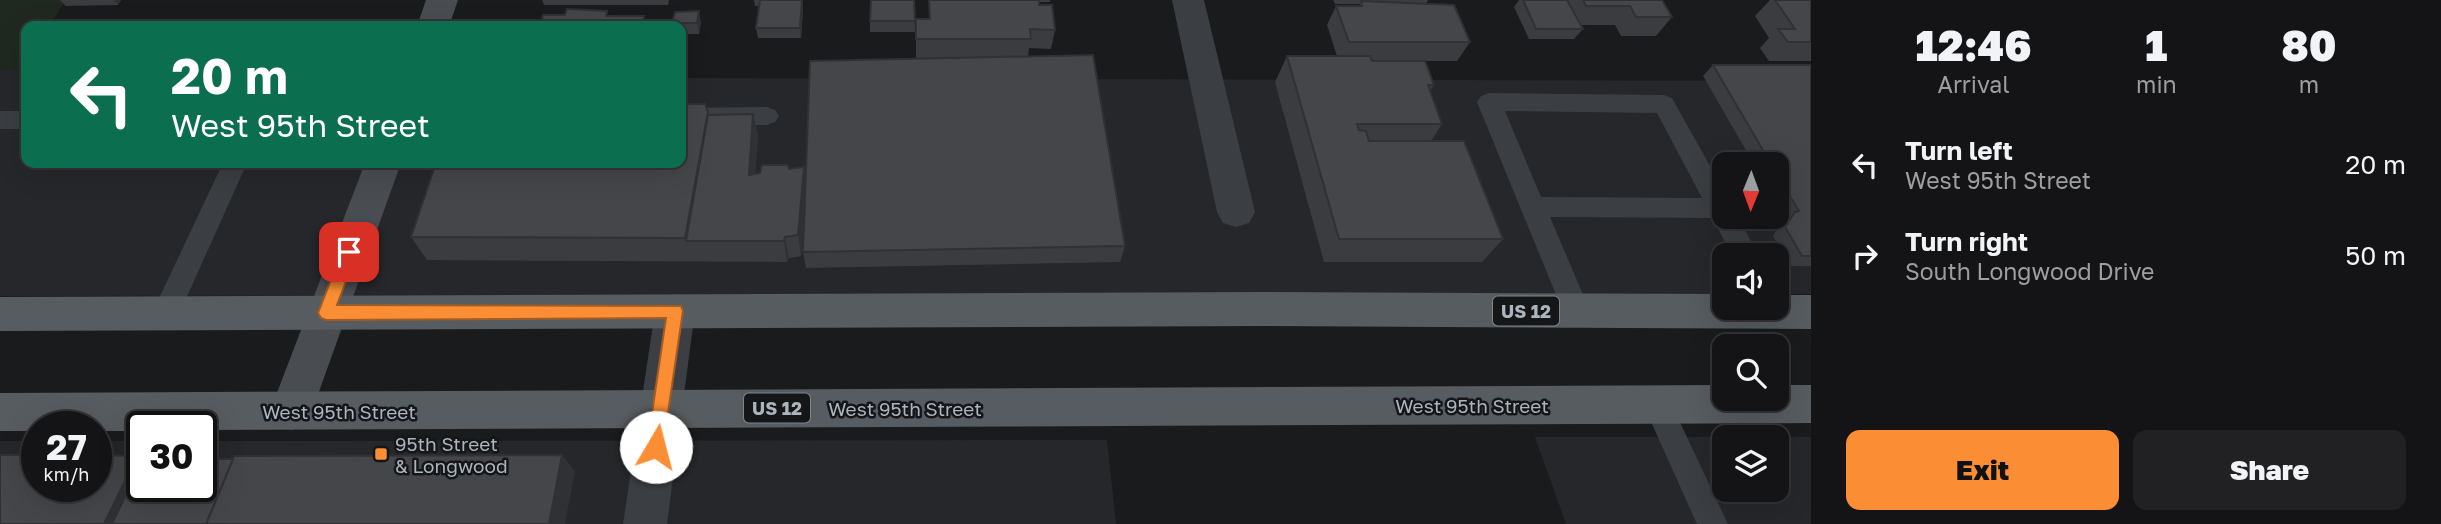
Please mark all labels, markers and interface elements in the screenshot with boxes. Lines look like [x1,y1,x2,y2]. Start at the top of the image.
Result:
text: 12:46 [1916,20,2032,70]
text: 1 [2145,20,2167,70]
text: 80 [2281,20,2336,70]
text: 20 m [171,46,288,105]
icon: left [56,49,147,140]
text: Arrival [1937,70,2010,98]
text: min [2136,70,2177,98]
text: m [2299,70,2319,98]
text: West 95th Street [171,106,430,144]
text: Turn left [1905,135,2013,166]
icon: left [1846,146,1884,184]
text: 20 m [2345,149,2406,180]
north arrow [1712,152,1788,229]
map controls [1712,152,1789,502]
text: West 95th Street [1905,166,2091,194]
pin [319,222,379,282]
text: Turn right [1905,226,2028,257]
icon: arrive [330,233,368,271]
icon: right [1846,237,1884,275]
text: 50 m [2345,240,2406,271]
button: sound [1712,243,1789,320]
text: South Longwood Drive [1905,257,2154,285]
road number: US 12 [1493,296,1559,326]
button: search [1712,334,1789,411]
road number: US 12 [744,394,810,422]
street label: West 95th Street [1395,394,1549,417]
street label: West 95th Street [828,397,982,420]
street label: West 95th Street [262,400,416,423]
position arrow [619,410,693,484]
speed limit sign: 30 [126,411,217,502]
button: layers [1712,425,1789,502]
text: 27 [46,426,87,468]
button: Exit [1846,430,2119,510]
button: Share [2133,430,2406,510]
place label: 95th Street & Longwood [395,432,508,477]
marker: 95th Street & Longwood [373,446,389,462]
text: km/h [44,463,89,485]

